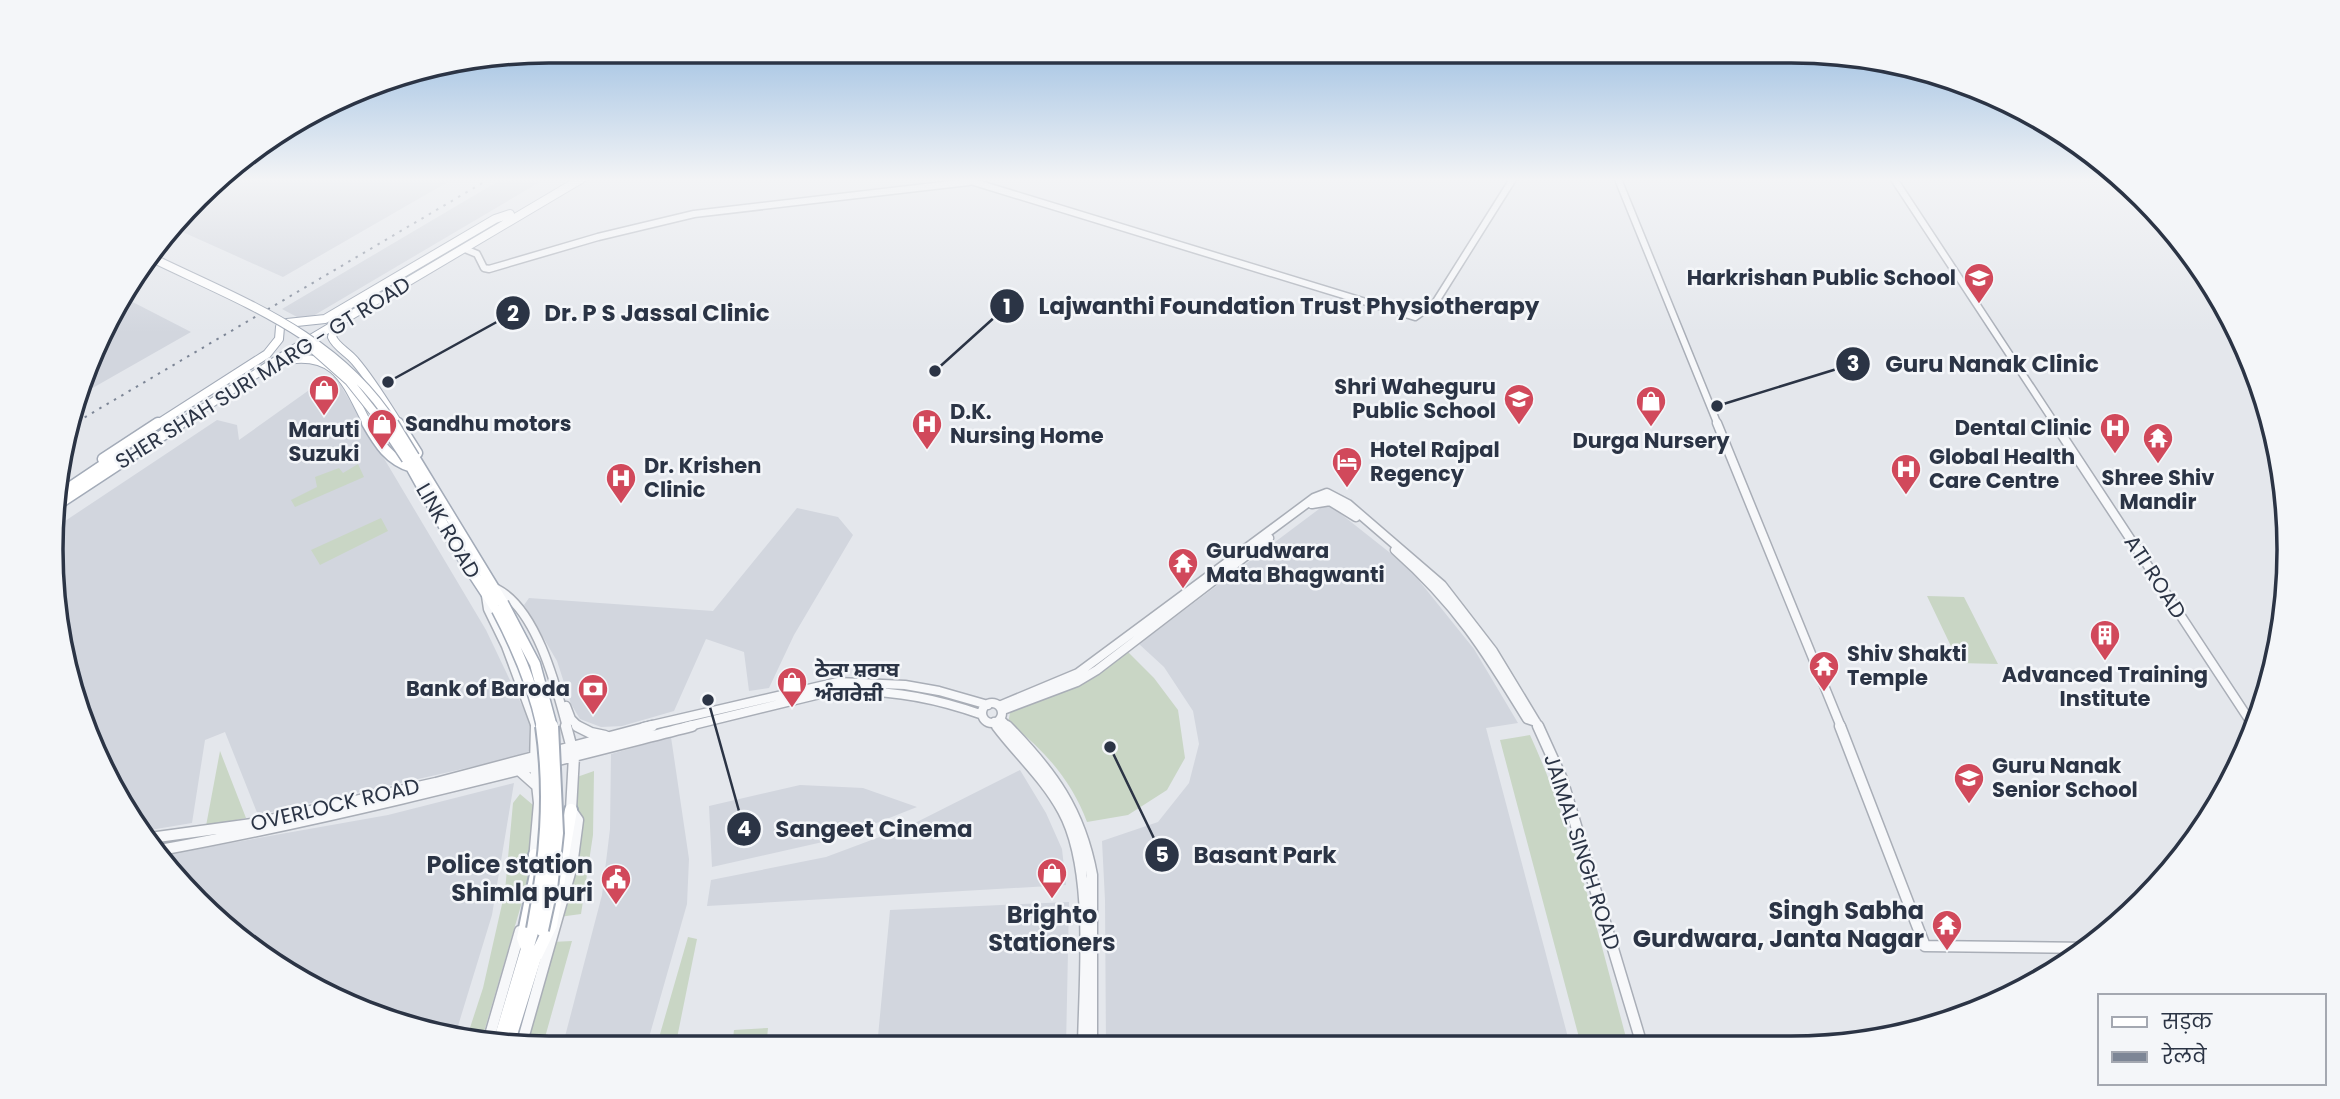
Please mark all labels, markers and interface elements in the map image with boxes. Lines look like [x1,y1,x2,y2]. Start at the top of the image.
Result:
school or university icon: Harkrishan Public School [1962,261,1996,305]
place label: Harkrishan Public School [1687,263,1956,292]
street label: SHER SHAH SURI MARG - GT ROAD [110,269,416,476]
callout: Lajwanthi Foundation Trust Physiotherapy [990,284,1554,328]
text: Lajwanthi Foundation Trust Physiotherapy [1039,290,1540,322]
callout: Dr. P S Jassal Clinic [495,291,784,335]
text: 1 [1003,292,1011,321]
text: Dr. P S Jassal Clinic [544,297,770,329]
text: 2 [507,299,519,328]
callout: Guru Nanak Clinic [1836,342,2113,386]
text: Guru Nanak Clinic [1885,348,2099,380]
text: 3 [1847,349,1859,378]
place label: Shri Waheguru Public School [1334,372,1496,425]
shop icon: Maruti Suzuki [307,373,341,417]
school or university icon: Shri Waheguru Public School [1502,382,1536,426]
shop icon: Durga Nursery [1634,384,1668,428]
place label: D.K. Nursing Home [950,397,1104,450]
shop icon: Sandhu motors [365,407,399,451]
hospital icon: D.K. Nursing Home [910,407,944,451]
place label: Sandhu motors [405,409,572,438]
hospital icon: Dental Clinic [2098,411,2132,455]
place label: Dental Clinic [1955,413,2092,442]
place label: Maruti Suzuki [288,415,360,468]
temple icon: Shree Shiv Mandir [2141,421,2175,465]
place label: Durga Nursery [1572,426,1730,455]
place label: Hotel Rajpal Regency [1370,435,1500,488]
place label: Global Health Care Centre [1929,442,2075,495]
hotel icon: Hotel Rajpal Regency [1330,445,1364,489]
place label: Dr. Krishen Clinic [644,451,761,504]
hospital icon: Global Health Care Centre [1889,452,1923,496]
hospital icon: Dr. Krishen Clinic [604,461,638,505]
place label: Shree Shiv Mandir [2102,463,2214,516]
street label: LINK ROAD [410,478,487,584]
street label: ATI ROAD [2118,529,2193,624]
place label: Gurudwara Mata Bhagwanti [1206,536,1385,589]
temple icon: Gurudwara Mata Bhagwanti [1166,546,1200,590]
building icon: Advanced Training Institute [2088,618,2122,662]
place label: Shiv Shakti Temple [1847,639,1967,692]
temple icon: Shiv Shakti Temple [1807,649,1841,693]
place label: ਠੇਕਾ ਸ਼ਰਾਬ ਅੰਗਰੇਜ਼ੀ [814,655,900,708]
place label: Advanced Training Institute [2002,660,2208,713]
shop icon: ਠੇਕਾ ਸ਼ਰਾਬ ਅੰਗਰੇਜ਼ੀ [775,665,809,709]
bank icon: Bank of Baroda [576,672,610,716]
place label: Bank of Baroda [406,674,570,703]
street label: JAIMAL SINGH ROAD [1537,750,1628,954]
place label: Guru Nanak Senior School [1992,751,2138,804]
school or university icon: Guru Nanak Senior School [1952,761,1986,805]
street label: OVERLOCK ROAD [248,771,422,838]
callout: Sangeet Cinema [726,807,987,851]
text: Sangeet Cinema [775,813,973,845]
text: 4 [737,814,751,843]
callout: Basant Park [1144,833,1350,877]
text: Basant Park [1194,839,1337,871]
text: 5 [1155,840,1169,869]
place label: Police station Shimla puri [426,848,593,909]
shop icon: Brighto Stationers [1035,856,1069,900]
public building icon: Police station Shimla puri [599,862,633,906]
place label: Singh Sabha Gurdwara, Janta Nagar [1633,894,1924,955]
place label: Brighto Stationers [988,898,1116,959]
temple icon: Singh Sabha Gurdwara, Janta Nagar [1930,908,1964,952]
legend [2098,994,2326,1085]
text: सड़क [2161,1007,2213,1036]
text: रेलवे [2161,1042,2207,1071]

